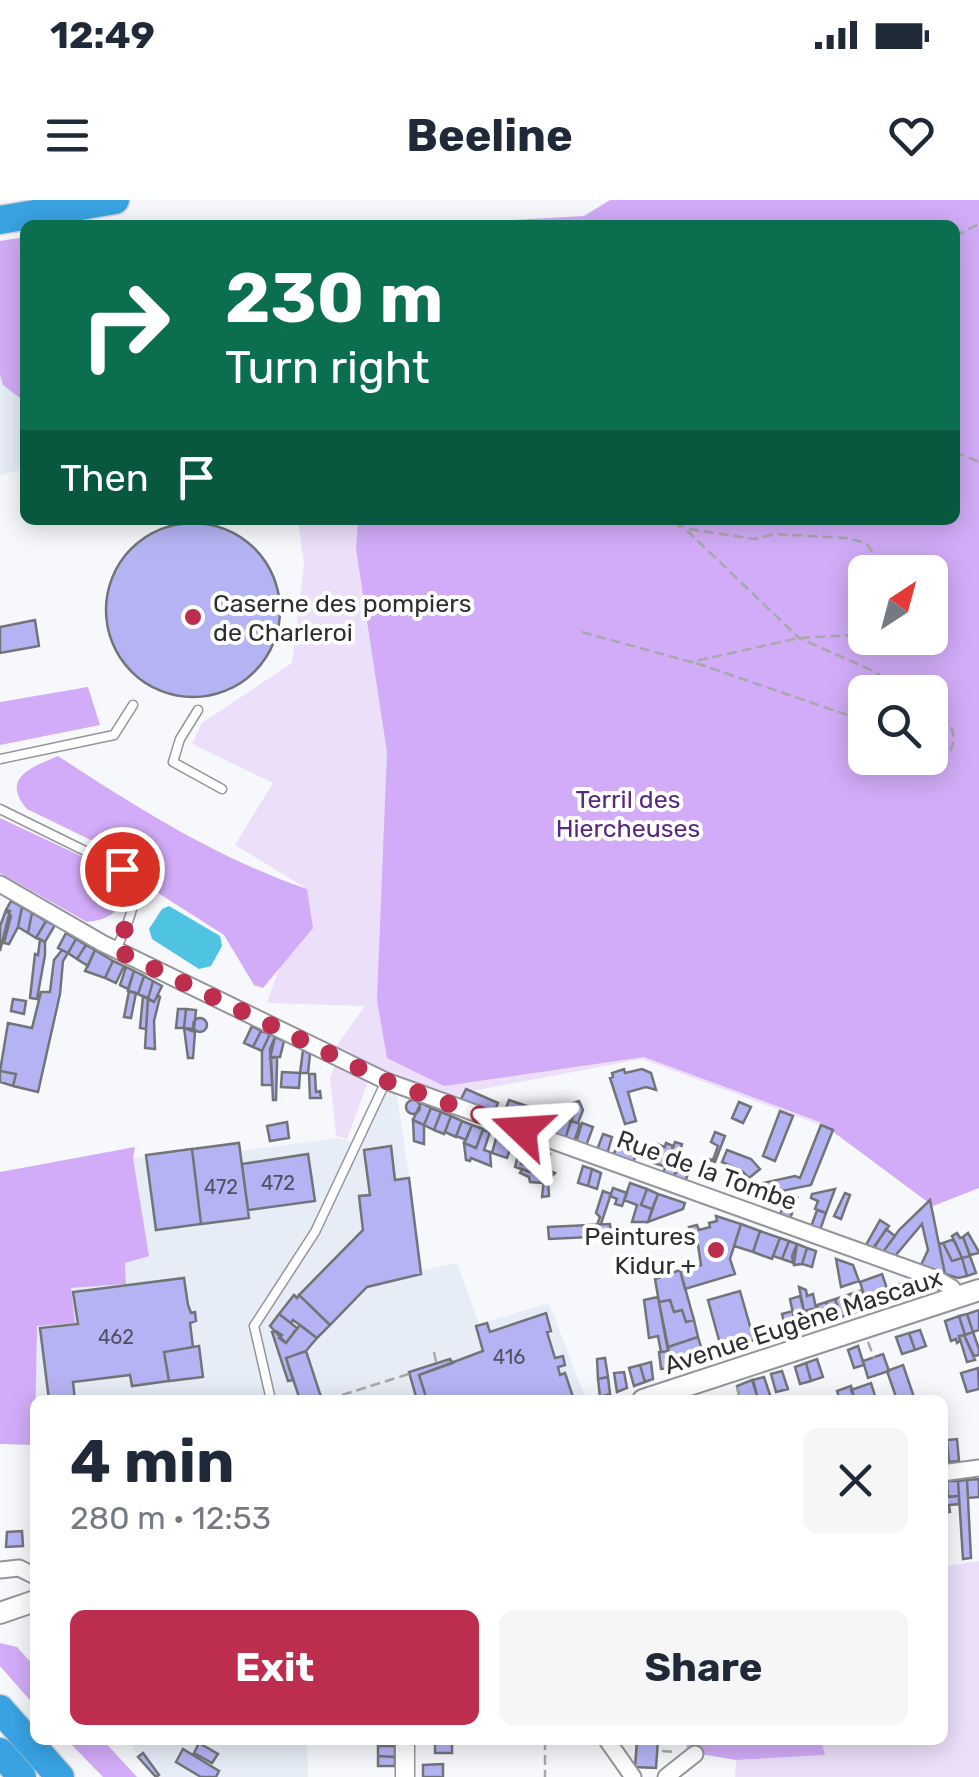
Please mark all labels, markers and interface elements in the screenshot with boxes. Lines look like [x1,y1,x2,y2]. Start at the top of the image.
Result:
text: 12:49 [50,12,155,58]
icon: menu [40,108,95,163]
icon: heart [884,108,939,163]
text: Beeline [406,109,573,162]
text: 230 m [225,257,443,340]
icon: right [60,260,190,390]
text: Turn right [225,341,429,394]
icon: arrive [169,450,224,505]
text: Then [60,455,149,501]
north arrow [848,555,948,655]
map controls [848,555,948,775]
place label: Caserne des pompiers de Charleroi [213,589,471,647]
marker: Caserne des pompiers de Charleroi [182,606,204,628]
button: search [848,675,948,775]
park label: Terril des Hiercheuses [556,785,700,843]
pin [80,827,165,912]
icon: arrive [95,842,150,897]
position arrow [470,1078,574,1182]
street label: Rue de la Tombe [613,1124,801,1216]
house number: 472 [261,1171,295,1195]
house number: 472 [204,1175,238,1199]
place label: Peintures Kidur + [584,1222,696,1280]
marker: Peintures Kidur + [705,1239,727,1261]
street label: Avenue Eugène Mascaux [661,1263,946,1380]
house number: 462 [98,1325,134,1349]
house number: 416 [493,1345,525,1369]
text: 4 min [70,1426,234,1497]
button: close [803,1428,908,1533]
text: 280 m · 12:53 [70,1499,271,1537]
button: Exit [70,1610,479,1725]
button: Share [499,1610,908,1725]

